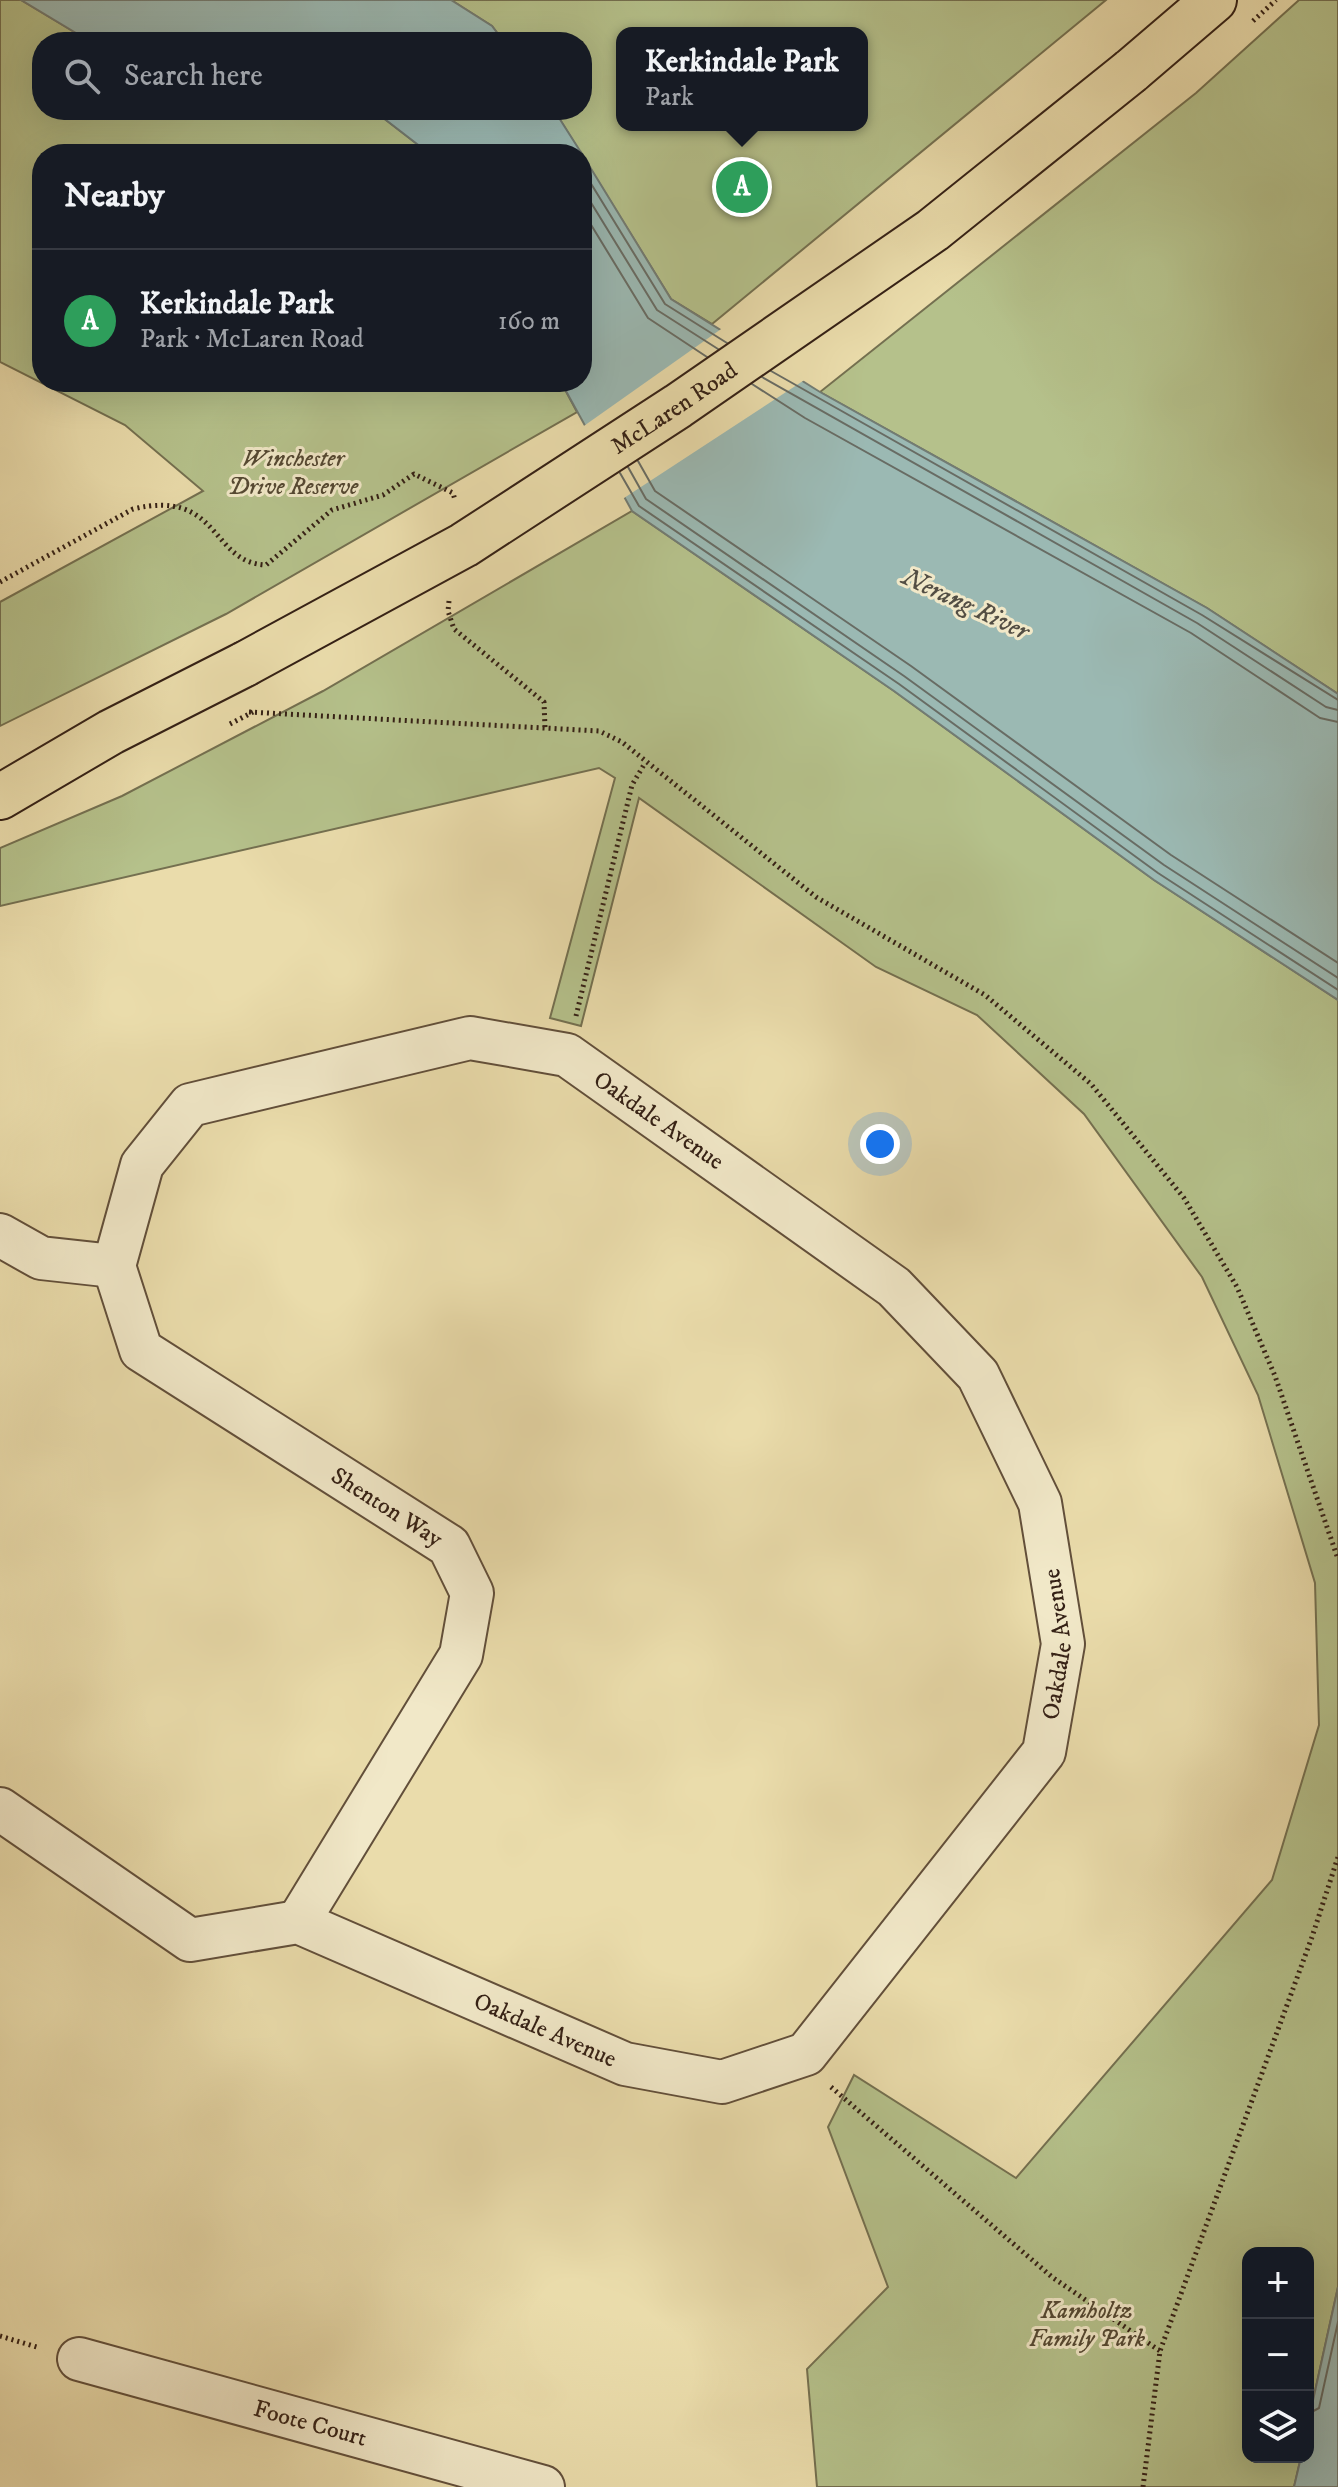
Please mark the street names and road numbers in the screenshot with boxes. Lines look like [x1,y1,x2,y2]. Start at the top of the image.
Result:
street label: McLaren Road [606,356,743,461]
street label: Oakdale Avenue [587,1065,730,1177]
street label: Shenton Way [325,1461,449,1554]
street label: Oakdale Avenue [1036,1566,1079,1722]
street label: Oakdale Avenue [469,1986,621,2075]
street label: Foote Court [250,2394,370,2454]

